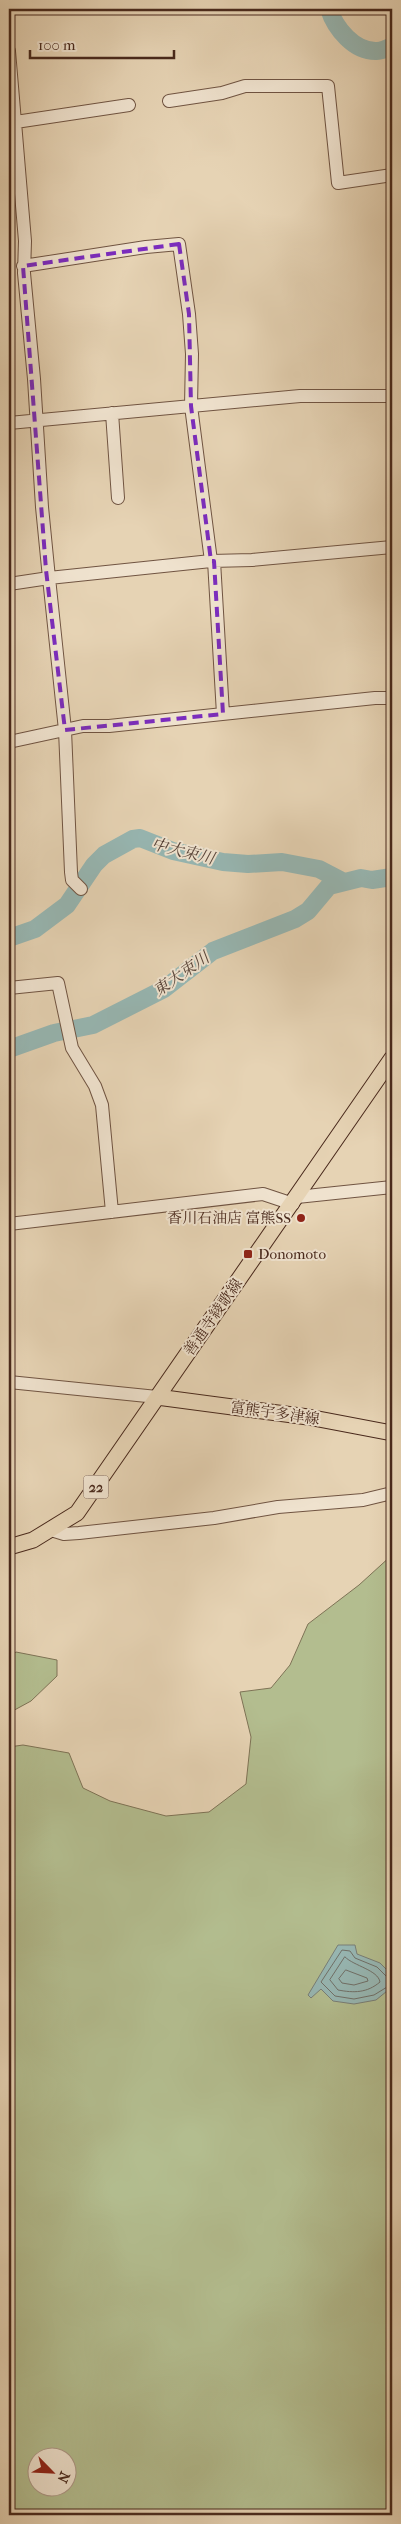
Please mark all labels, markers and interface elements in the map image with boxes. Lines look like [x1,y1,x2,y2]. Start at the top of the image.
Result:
scale bar [30,28,174,60]
text: 100 m [38,36,76,54]
water label: 中大束川 [150,834,218,868]
water label: 東大束川 [149,947,214,1000]
place label: 香川石油店 富熊SS [167,1209,291,1227]
marker: 香川石油店 富熊SS [295,1212,307,1224]
place label: Donomoto [258,1245,326,1263]
marker: Donomoto [242,1248,254,1260]
street label: 善通寺綾歌線 [180,1275,246,1359]
street label: 富熊宇多津線 [229,1398,321,1428]
road number: 22 [84,1475,108,1498]
north arrow [28,2446,78,2496]
text: N [53,2469,73,2486]

